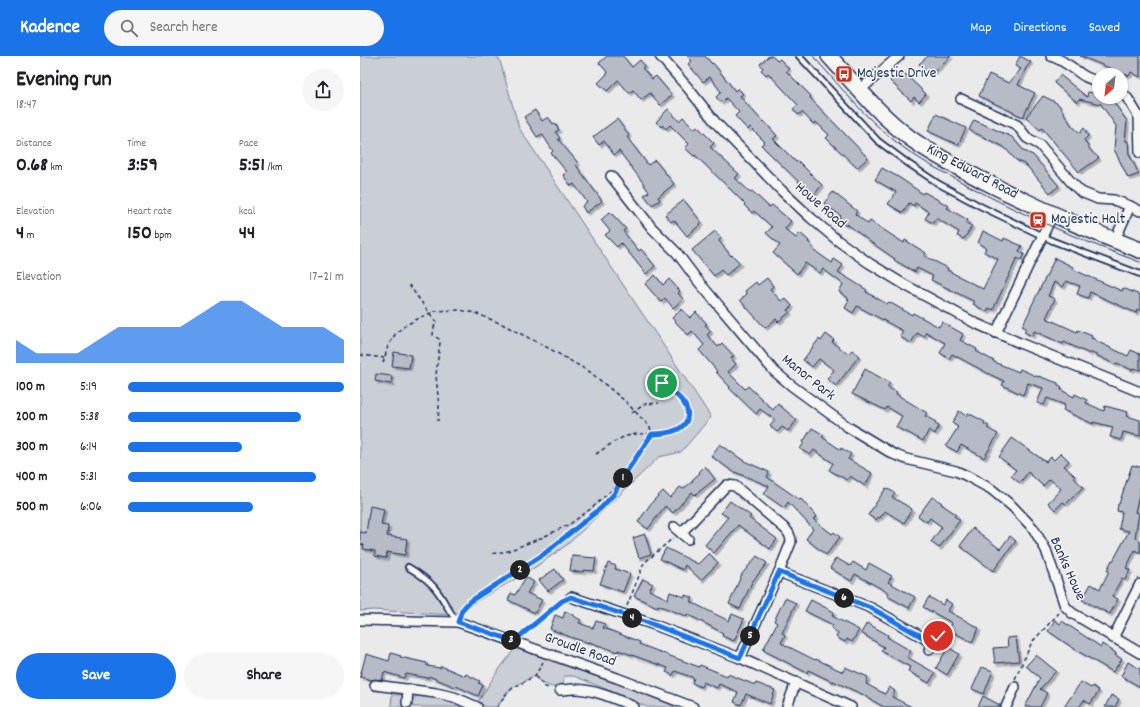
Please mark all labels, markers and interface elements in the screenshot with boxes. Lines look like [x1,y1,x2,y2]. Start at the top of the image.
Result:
search box [104,10,384,46]
text: Kadence [20,15,80,42]
icon: search [118,17,140,39]
text: Search here [150,17,218,39]
text: Map [970,18,992,38]
text: Directions [1014,18,1067,38]
text: Saved [1089,18,1120,38]
place label: Majestic Drive [857,63,937,85]
bus stop icon: Majestic Drive [834,64,854,84]
text: Evening run [16,65,112,96]
north arrow [1092,68,1128,104]
map controls [1092,68,1128,104]
button: share [302,69,344,111]
text: 18:47 [16,96,37,115]
text: Distance [16,136,52,152]
text: Time [127,136,146,152]
text: Pace [239,136,258,152]
street label: King Edward Road [922,139,1022,205]
text: 0.68 [16,152,48,180]
text: 3:59 [127,152,158,180]
text: 5:51 [239,152,265,180]
text: km [48,160,63,176]
text: /km [265,160,283,176]
street label: Howe Road [789,177,851,235]
text: Elevation [16,204,54,220]
text: Heart rate [127,204,172,220]
text: kcal [239,204,255,220]
place label: Majestic Halt [1051,209,1126,231]
station icon: Majestic Halt [1028,210,1048,230]
text: 4 [16,220,24,248]
text: 150 [127,220,152,248]
text: 44 [239,220,255,248]
text: m [24,228,34,244]
text: bpm [152,228,172,244]
text: Elevation [16,268,61,287]
text: 17–21 m [309,268,344,287]
street label: Manor Park [776,349,840,407]
pin [645,366,679,400]
icon: arrive [651,372,673,394]
text: 100 m [16,378,45,397]
text: 5:19 [80,378,97,397]
text: 200 m [16,408,48,427]
text: 5:38 [80,408,99,427]
text: 300 m [16,438,48,457]
text: 6:14 [80,438,97,457]
text: 400 m [16,468,47,487]
text: 5:31 [80,468,97,487]
pin: 1 [613,468,633,488]
text: 1 [622,470,624,486]
text: 500 m [16,498,48,517]
text: 6:06 [80,498,102,517]
street label: Banks Howe [1043,534,1091,605]
pin: 2 [510,560,530,580]
text: 2 [518,562,522,578]
pin: 6 [834,588,854,608]
text: 6 [841,590,847,606]
pin: 4 [622,608,642,628]
text: 4 [630,610,634,626]
pin [921,619,955,653]
icon: check [927,625,949,647]
pin: 5 [740,626,760,646]
street label: Groudle Road [541,627,619,673]
text: 5 [747,628,753,644]
pin: 3 [501,630,521,650]
text: 3 [509,632,513,648]
button: Save [16,653,176,699]
button: Share [184,653,344,699]

